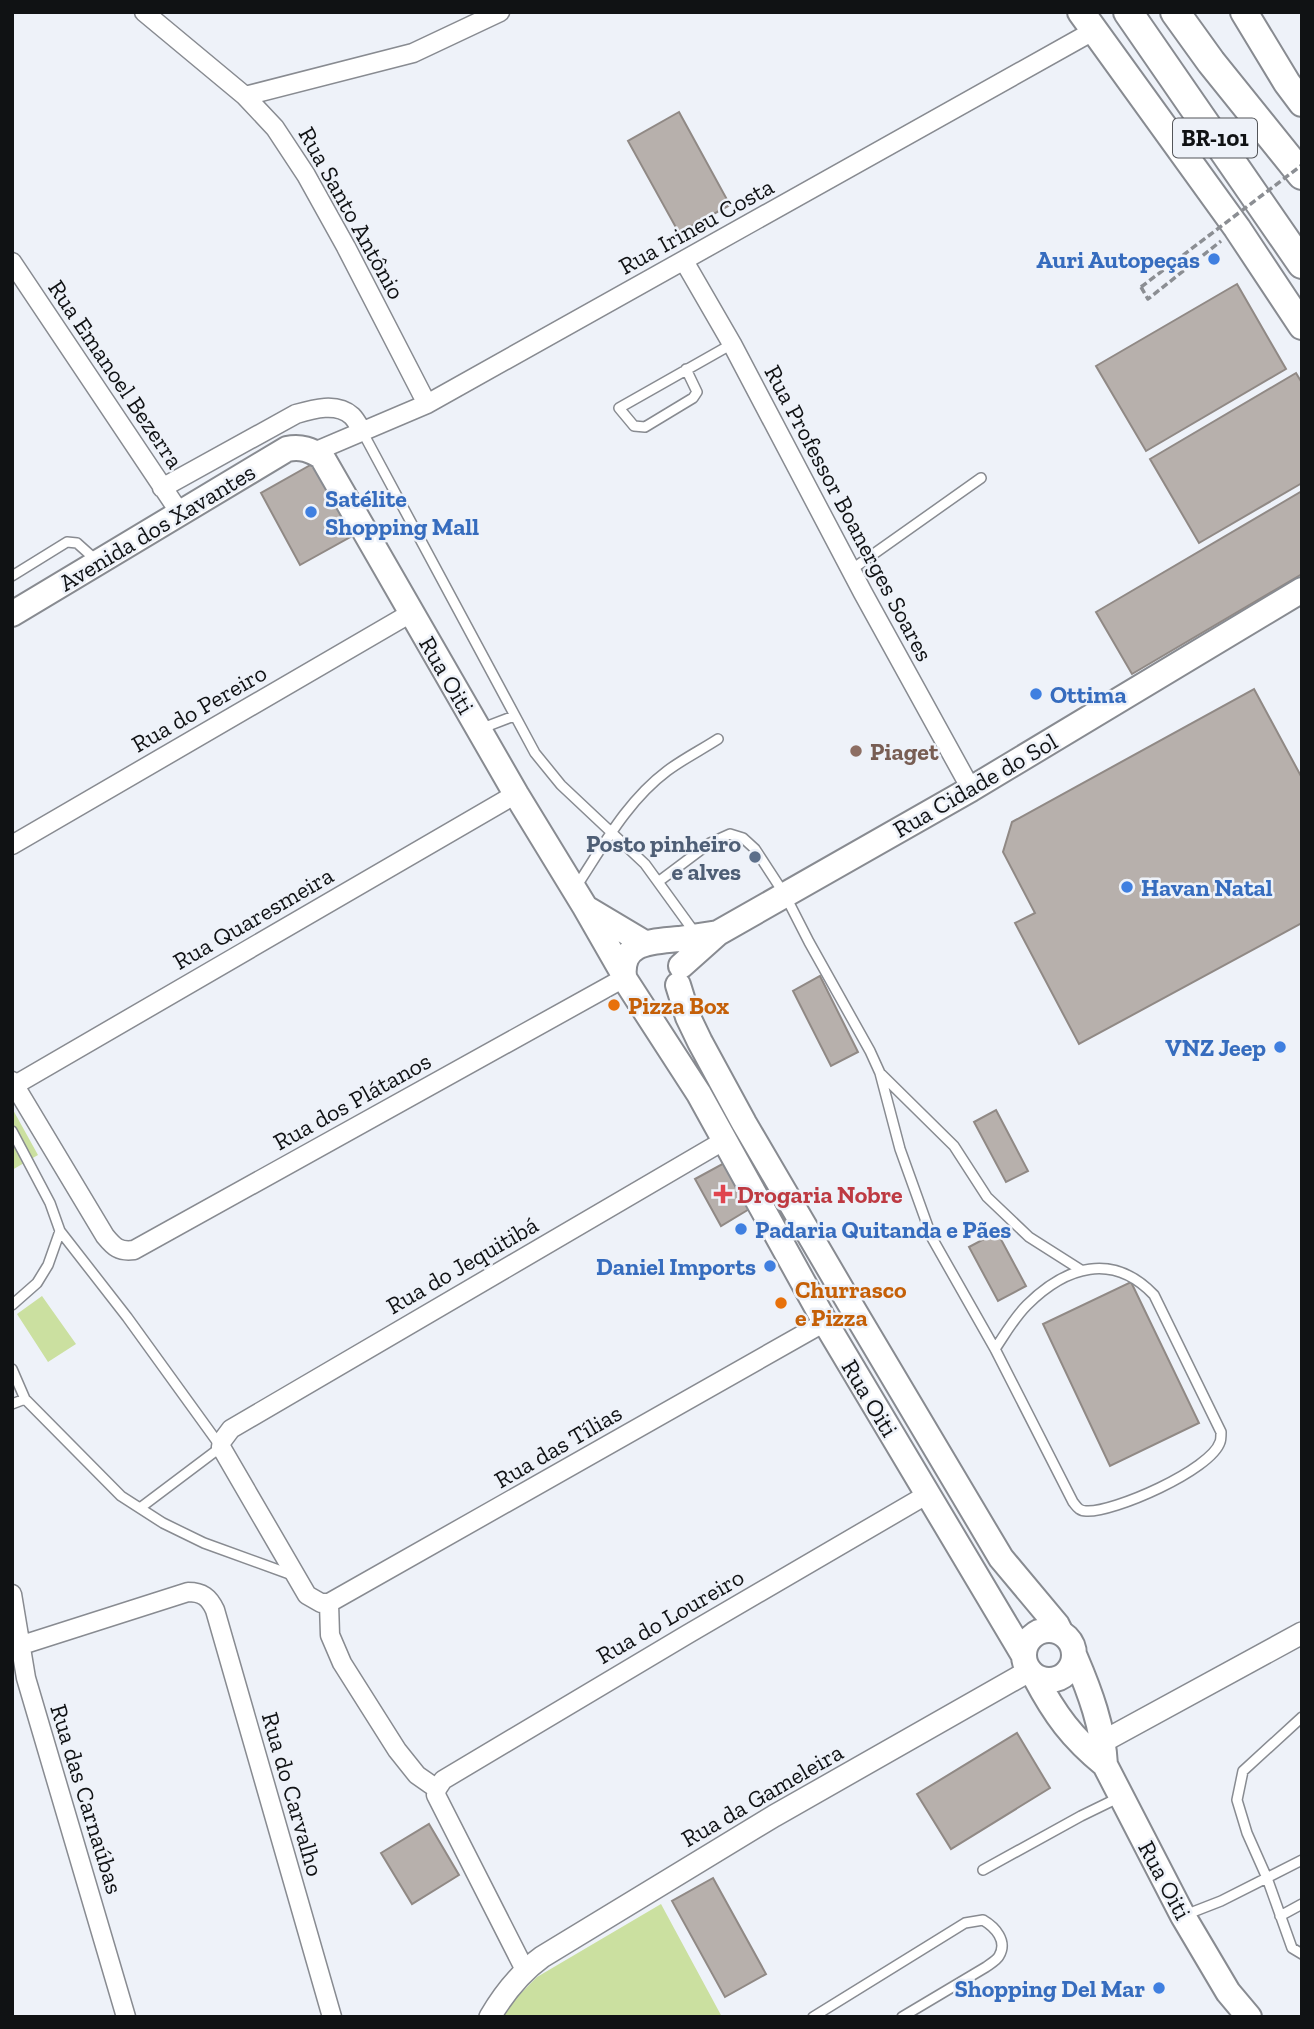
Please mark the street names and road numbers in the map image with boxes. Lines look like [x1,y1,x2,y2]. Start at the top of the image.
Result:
road number: BR-101 [1173,119,1257,158]
street label: Rua Santo Antônio [293,122,411,304]
street label: Rua Irineu Costa [613,171,779,281]
street label: Rua Emanoel Bezerra [42,274,190,474]
street label: Rua Professor Boanerges Soares [758,360,940,666]
street label: Avenida dos Xavantes [54,457,260,597]
street label: Rua Oiti [413,631,481,719]
street label: Rua do Pereiro [126,658,272,758]
street label: Rua Cidade do Sol [888,726,1062,844]
street label: Rua Quaresmeira [168,860,339,976]
street label: Rua dos Plátanos [268,1046,436,1156]
street label: Rua do Jequitibá [381,1210,543,1320]
street label: Rua Oiti [836,1354,905,1442]
street label: Rua das Tílias [489,1398,627,1494]
street label: Rua do Loureiro [591,1562,749,1670]
street label: Rua das Carnaúbas [44,1701,130,1897]
street label: Rua do Carvalho [256,1709,330,1879]
street label: Rua da Gameleira [676,1737,848,1853]
street label: Rua Oiti [1132,1836,1198,1925]

